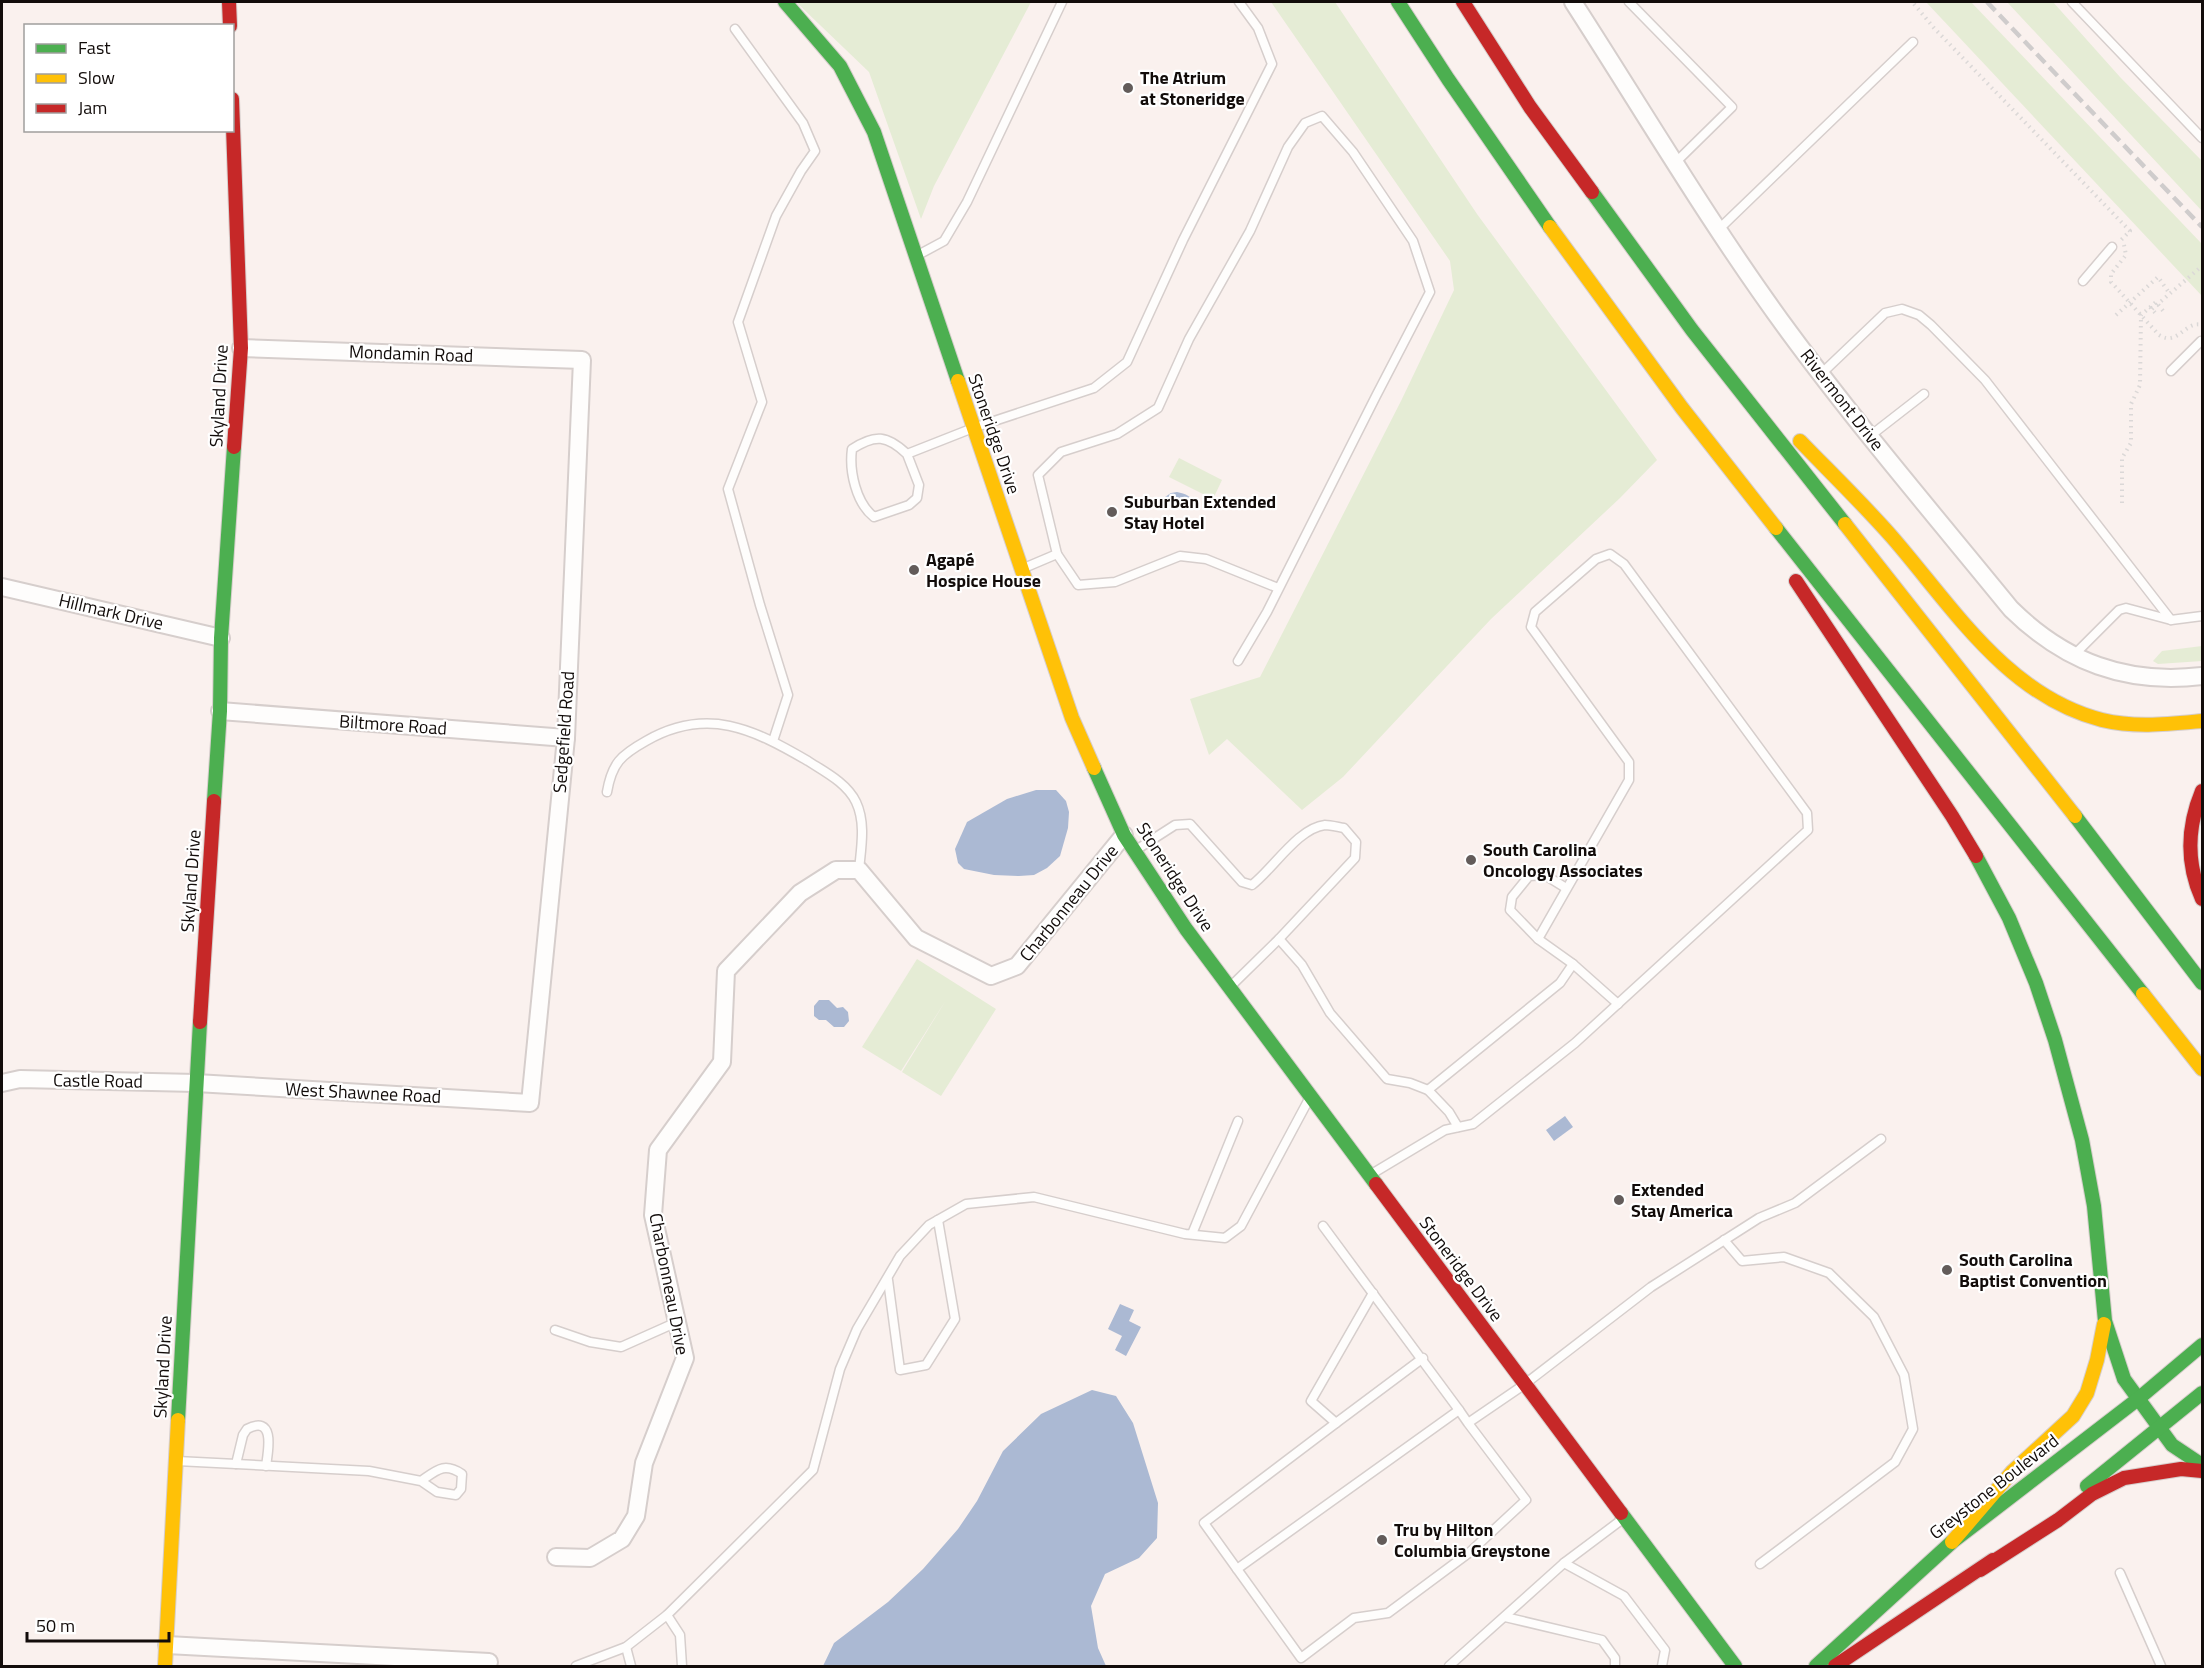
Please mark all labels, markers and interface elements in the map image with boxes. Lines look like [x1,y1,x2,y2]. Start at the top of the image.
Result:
legend [24,24,234,132]
text: Fast [78,34,111,61]
text: Slow [78,64,115,91]
place label: The Atrium at Stoneridge [1140,64,1245,112]
marker: The Atrium at Stoneridge [1121,81,1135,95]
text: Jam [78,94,107,121]
street label: Mondamin Road [348,338,474,369]
street label: Rivermont Drive [1794,343,1891,456]
street label: Skyland Drive [202,344,235,448]
street label: Stoneridge Drive [961,370,1028,498]
place label: Suburban Extended Stay Hotel [1124,488,1276,536]
marker: Suburban Extended Stay Hotel [1105,505,1119,519]
place label: Agapé Hospice House [926,546,1041,594]
marker: Agapé Hospice House [907,563,921,577]
street label: Hillmark Drive [56,586,166,637]
street label: Sedgefield Road [546,670,581,794]
street label: Biltmore Road [338,707,448,742]
street label: Stoneridge Drive [1130,817,1221,937]
street label: Skyland Drive [173,829,208,933]
place label: South Carolina Oncology Associates [1483,836,1643,884]
street label: Charbonneau Drive [1013,838,1124,967]
marker: South Carolina Oncology Associates [1464,853,1478,867]
street label: Castle Road [53,1066,143,1095]
street label: West Shawnee Road [284,1075,442,1110]
place label: Extended Stay America [1631,1176,1733,1224]
marker: Extended Stay America [1612,1193,1626,1207]
street label: Stoneridge Drive [1413,1210,1510,1327]
street label: Charbonneau Drive [643,1211,696,1357]
place label: South Carolina Baptist Convention [1959,1246,2107,1294]
marker: South Carolina Baptist Convention [1940,1263,1954,1277]
street label: Skyland Drive [146,1315,179,1419]
street label: Greystone Boulevard [1923,1427,2064,1546]
place label: Tru by Hilton Columbia Greystone [1394,1516,1550,1564]
marker: Tru by Hilton Columbia Greystone [1375,1533,1389,1547]
scale bar [27,1605,170,1643]
text: 50 m [36,1612,75,1639]

